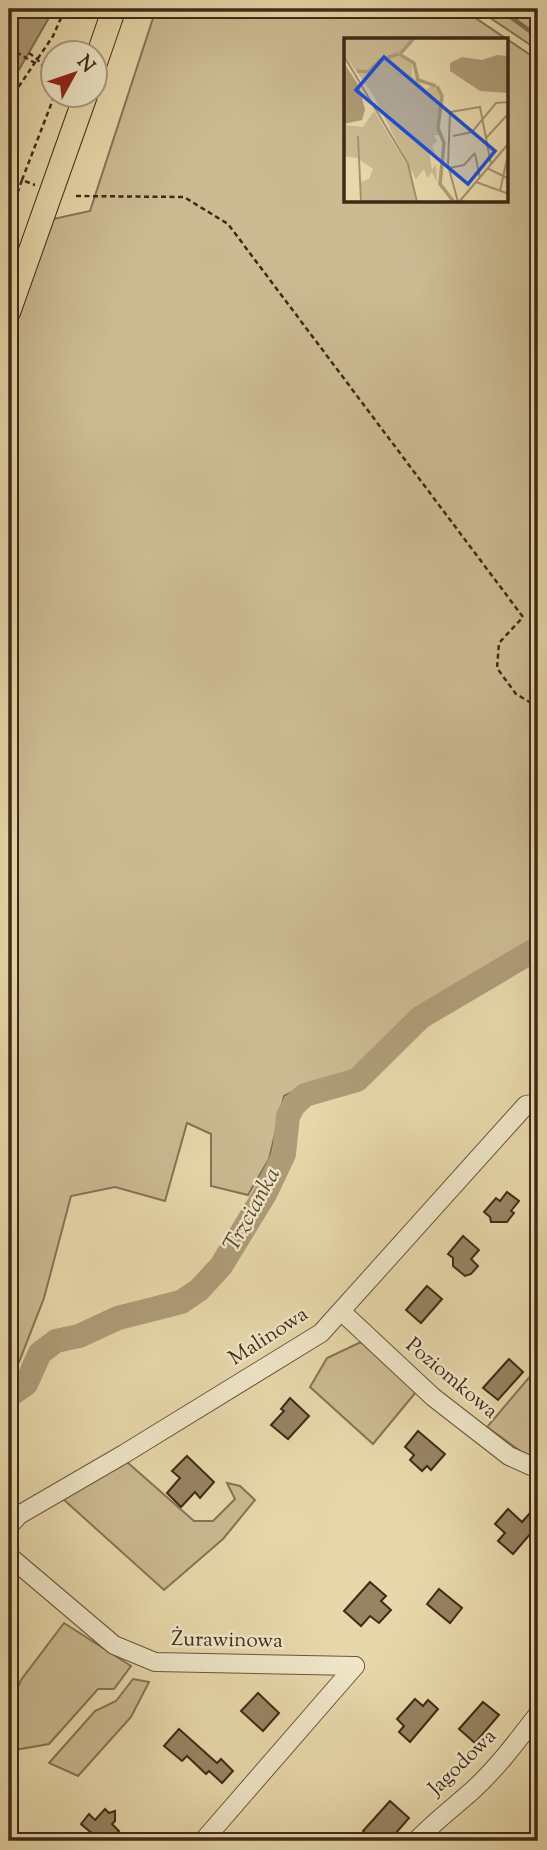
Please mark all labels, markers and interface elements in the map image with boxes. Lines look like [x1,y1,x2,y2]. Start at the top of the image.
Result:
north arrow [38,38,108,108]
inset map [344,38,508,203]
text: N [70,50,100,79]
water label: Trzcianka [216,1162,290,1258]
street label: Malinowa [223,1300,315,1374]
street label: Poziomkowa [398,1331,504,1427]
street label: Żurawinowa [171,1625,283,1657]
street label: Jagodowa [421,1722,504,1804]

